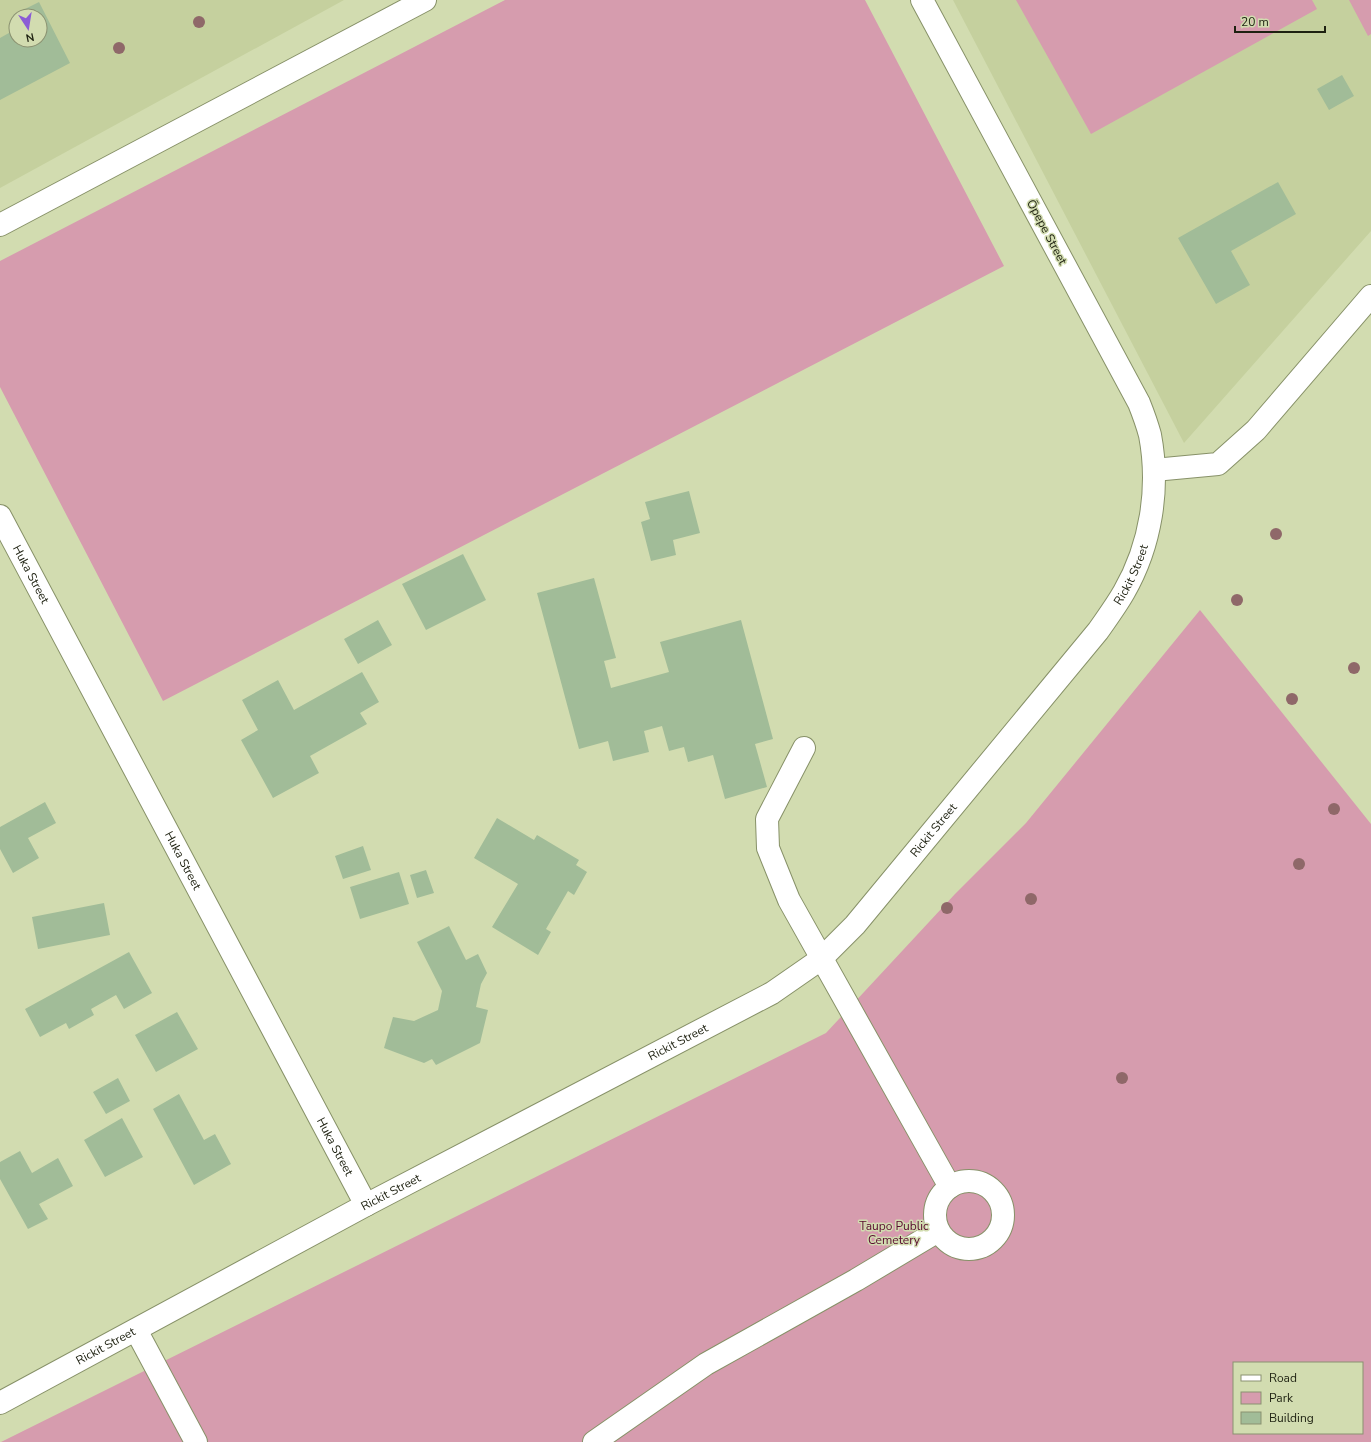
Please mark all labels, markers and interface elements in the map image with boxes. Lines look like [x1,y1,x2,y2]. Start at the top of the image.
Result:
north arrow [8,8,48,48]
scale bar [1235,8,1325,34]
text: 20 m [1241,14,1269,30]
text: N [24,29,36,45]
street label: Ōpepe Street [1023,197,1071,268]
street label: Huka Street [9,542,53,607]
street label: Rickit Street [1110,542,1152,608]
street label: Rickit Street [906,799,961,860]
street label: Huka Street [161,828,205,893]
street label: Rickit Street [645,1020,711,1064]
street label: Huka Street [313,1115,357,1179]
street label: Rickit Street [358,1170,424,1214]
park label: Taupo Public Cemetery [859,1218,929,1248]
street label: Rickit Street [73,1323,139,1368]
legend [1233,1362,1363,1434]
text: Road [1269,1370,1297,1386]
text: Park [1269,1390,1294,1406]
text: Building [1269,1410,1314,1426]

